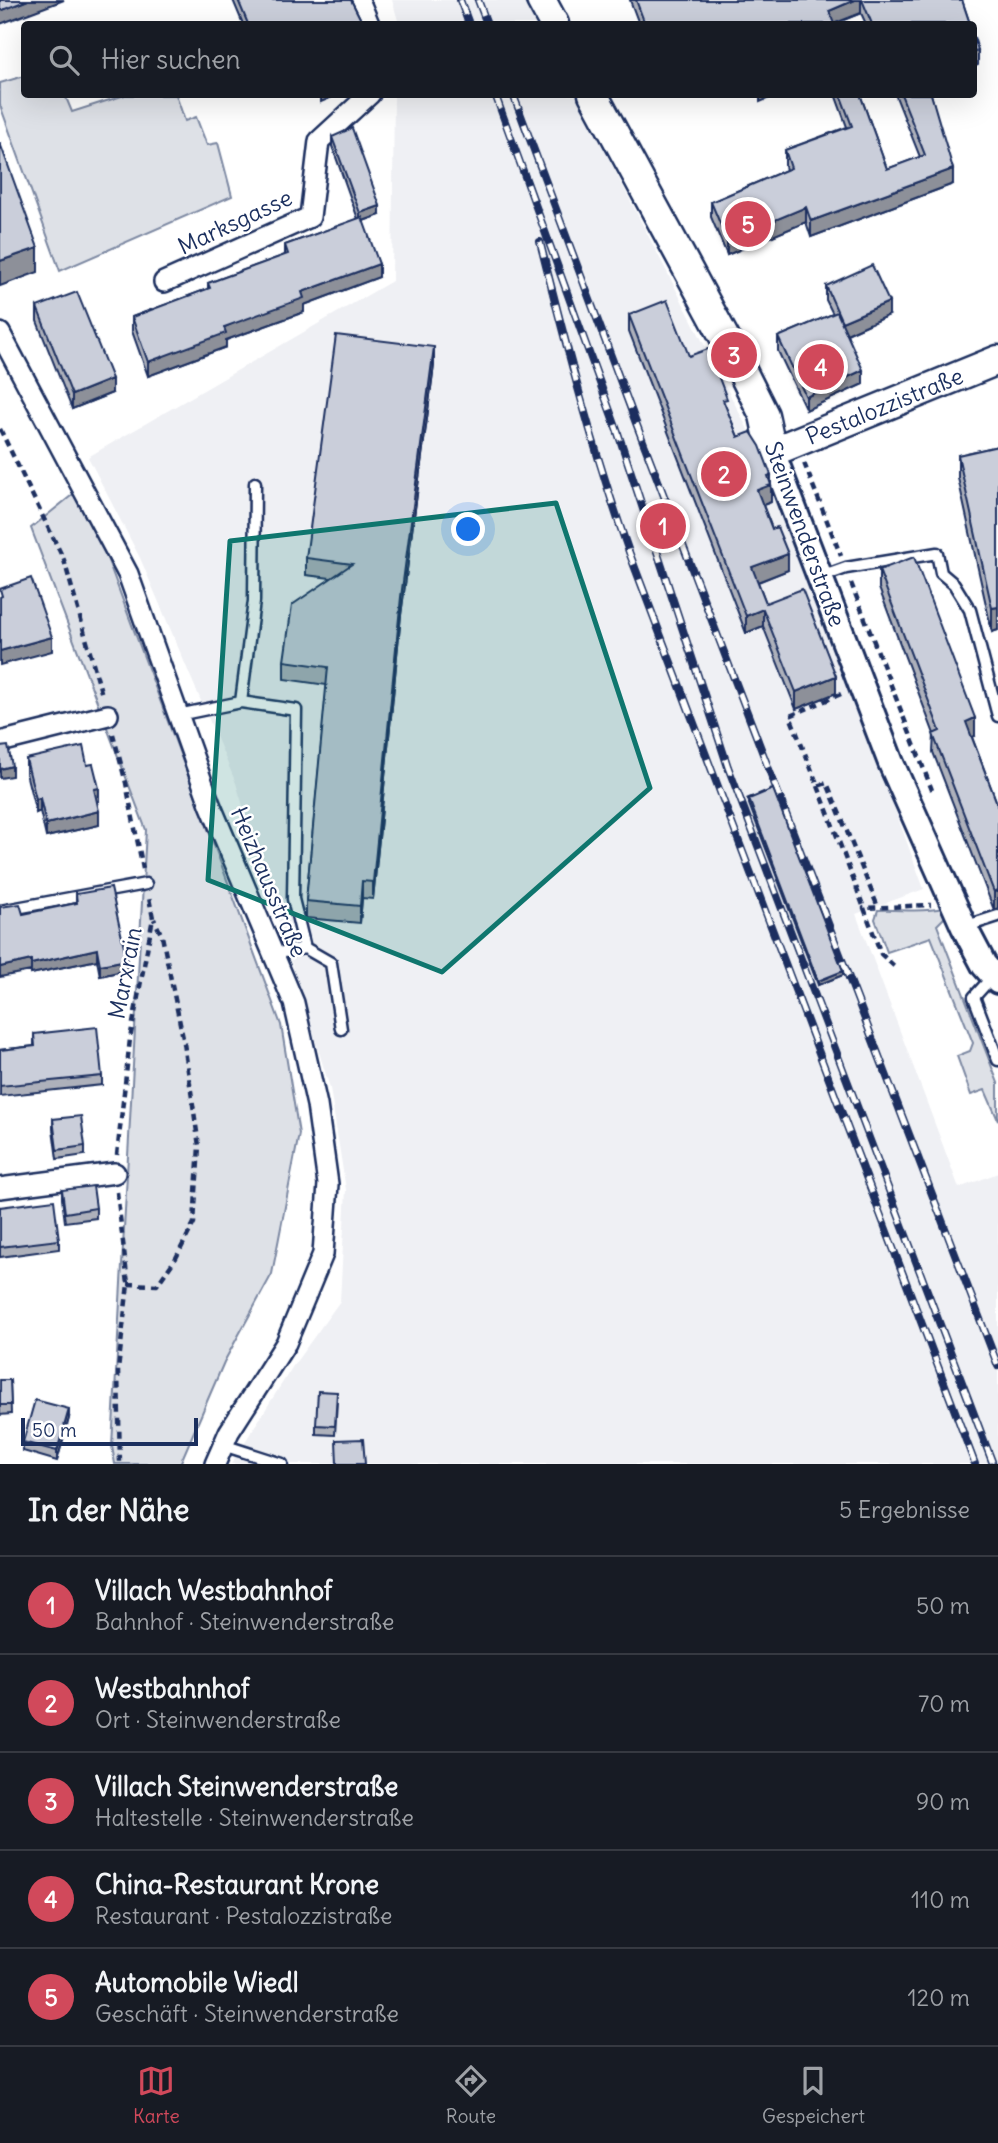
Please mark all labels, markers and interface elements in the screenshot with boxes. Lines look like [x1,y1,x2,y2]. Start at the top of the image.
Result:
search box [21,21,977,98]
icon: search [45,41,83,79]
text: Hier suchen [101,43,241,76]
street label: Marksgasse [173,183,296,261]
pin: 5 [725,198,771,250]
pin: 3 [711,329,757,381]
pin: 4 [798,341,844,393]
street label: Pestalozzistraße [801,361,967,451]
street label: Steinwenderstraße [759,437,852,630]
pin: 2 [701,448,747,500]
pin: 1 [640,500,686,552]
your location [451,512,485,546]
street label: Heizhausstraße [225,802,314,961]
street label: Marxrain [101,924,148,1021]
scale bar [21,1415,198,1447]
text: 50 m [32,1418,77,1442]
text: In der Nähe [28,1491,190,1529]
text: 5 Ergebnisse [839,1495,970,1524]
text: Villach Westbahnhof [95,1574,332,1607]
text: 1 [46,1591,56,1620]
text: 50 m [916,1591,970,1620]
text: Bahnhof · Steinwenderstraße [95,1607,394,1636]
text: Westbahnhof [95,1672,250,1705]
text: 2 [45,1689,57,1718]
text: 70 m [918,1689,970,1718]
text: Ort · Steinwenderstraße [95,1705,341,1734]
text: Villach Steinwenderstraße [95,1770,398,1803]
text: 3 [44,1787,58,1816]
text: 90 m [916,1787,970,1816]
text: Haltestelle · Steinwenderstraße [95,1803,414,1832]
text: China-Restaurant Krone [95,1868,379,1901]
text: 4 [44,1885,58,1914]
text: 110 m [911,1885,970,1914]
text: Restaurant · Pestalozzistraße [95,1901,393,1930]
text: Automobile Wiedl [95,1966,298,1999]
text: 5 [44,1983,58,2012]
text: 120 m [907,1983,970,2012]
text: Geschäft · Steinwenderstraße [95,1999,399,2028]
tab: Karte [133,2062,180,2128]
tab: Route [446,2062,496,2128]
tab: Gespeichert [762,2062,865,2128]

